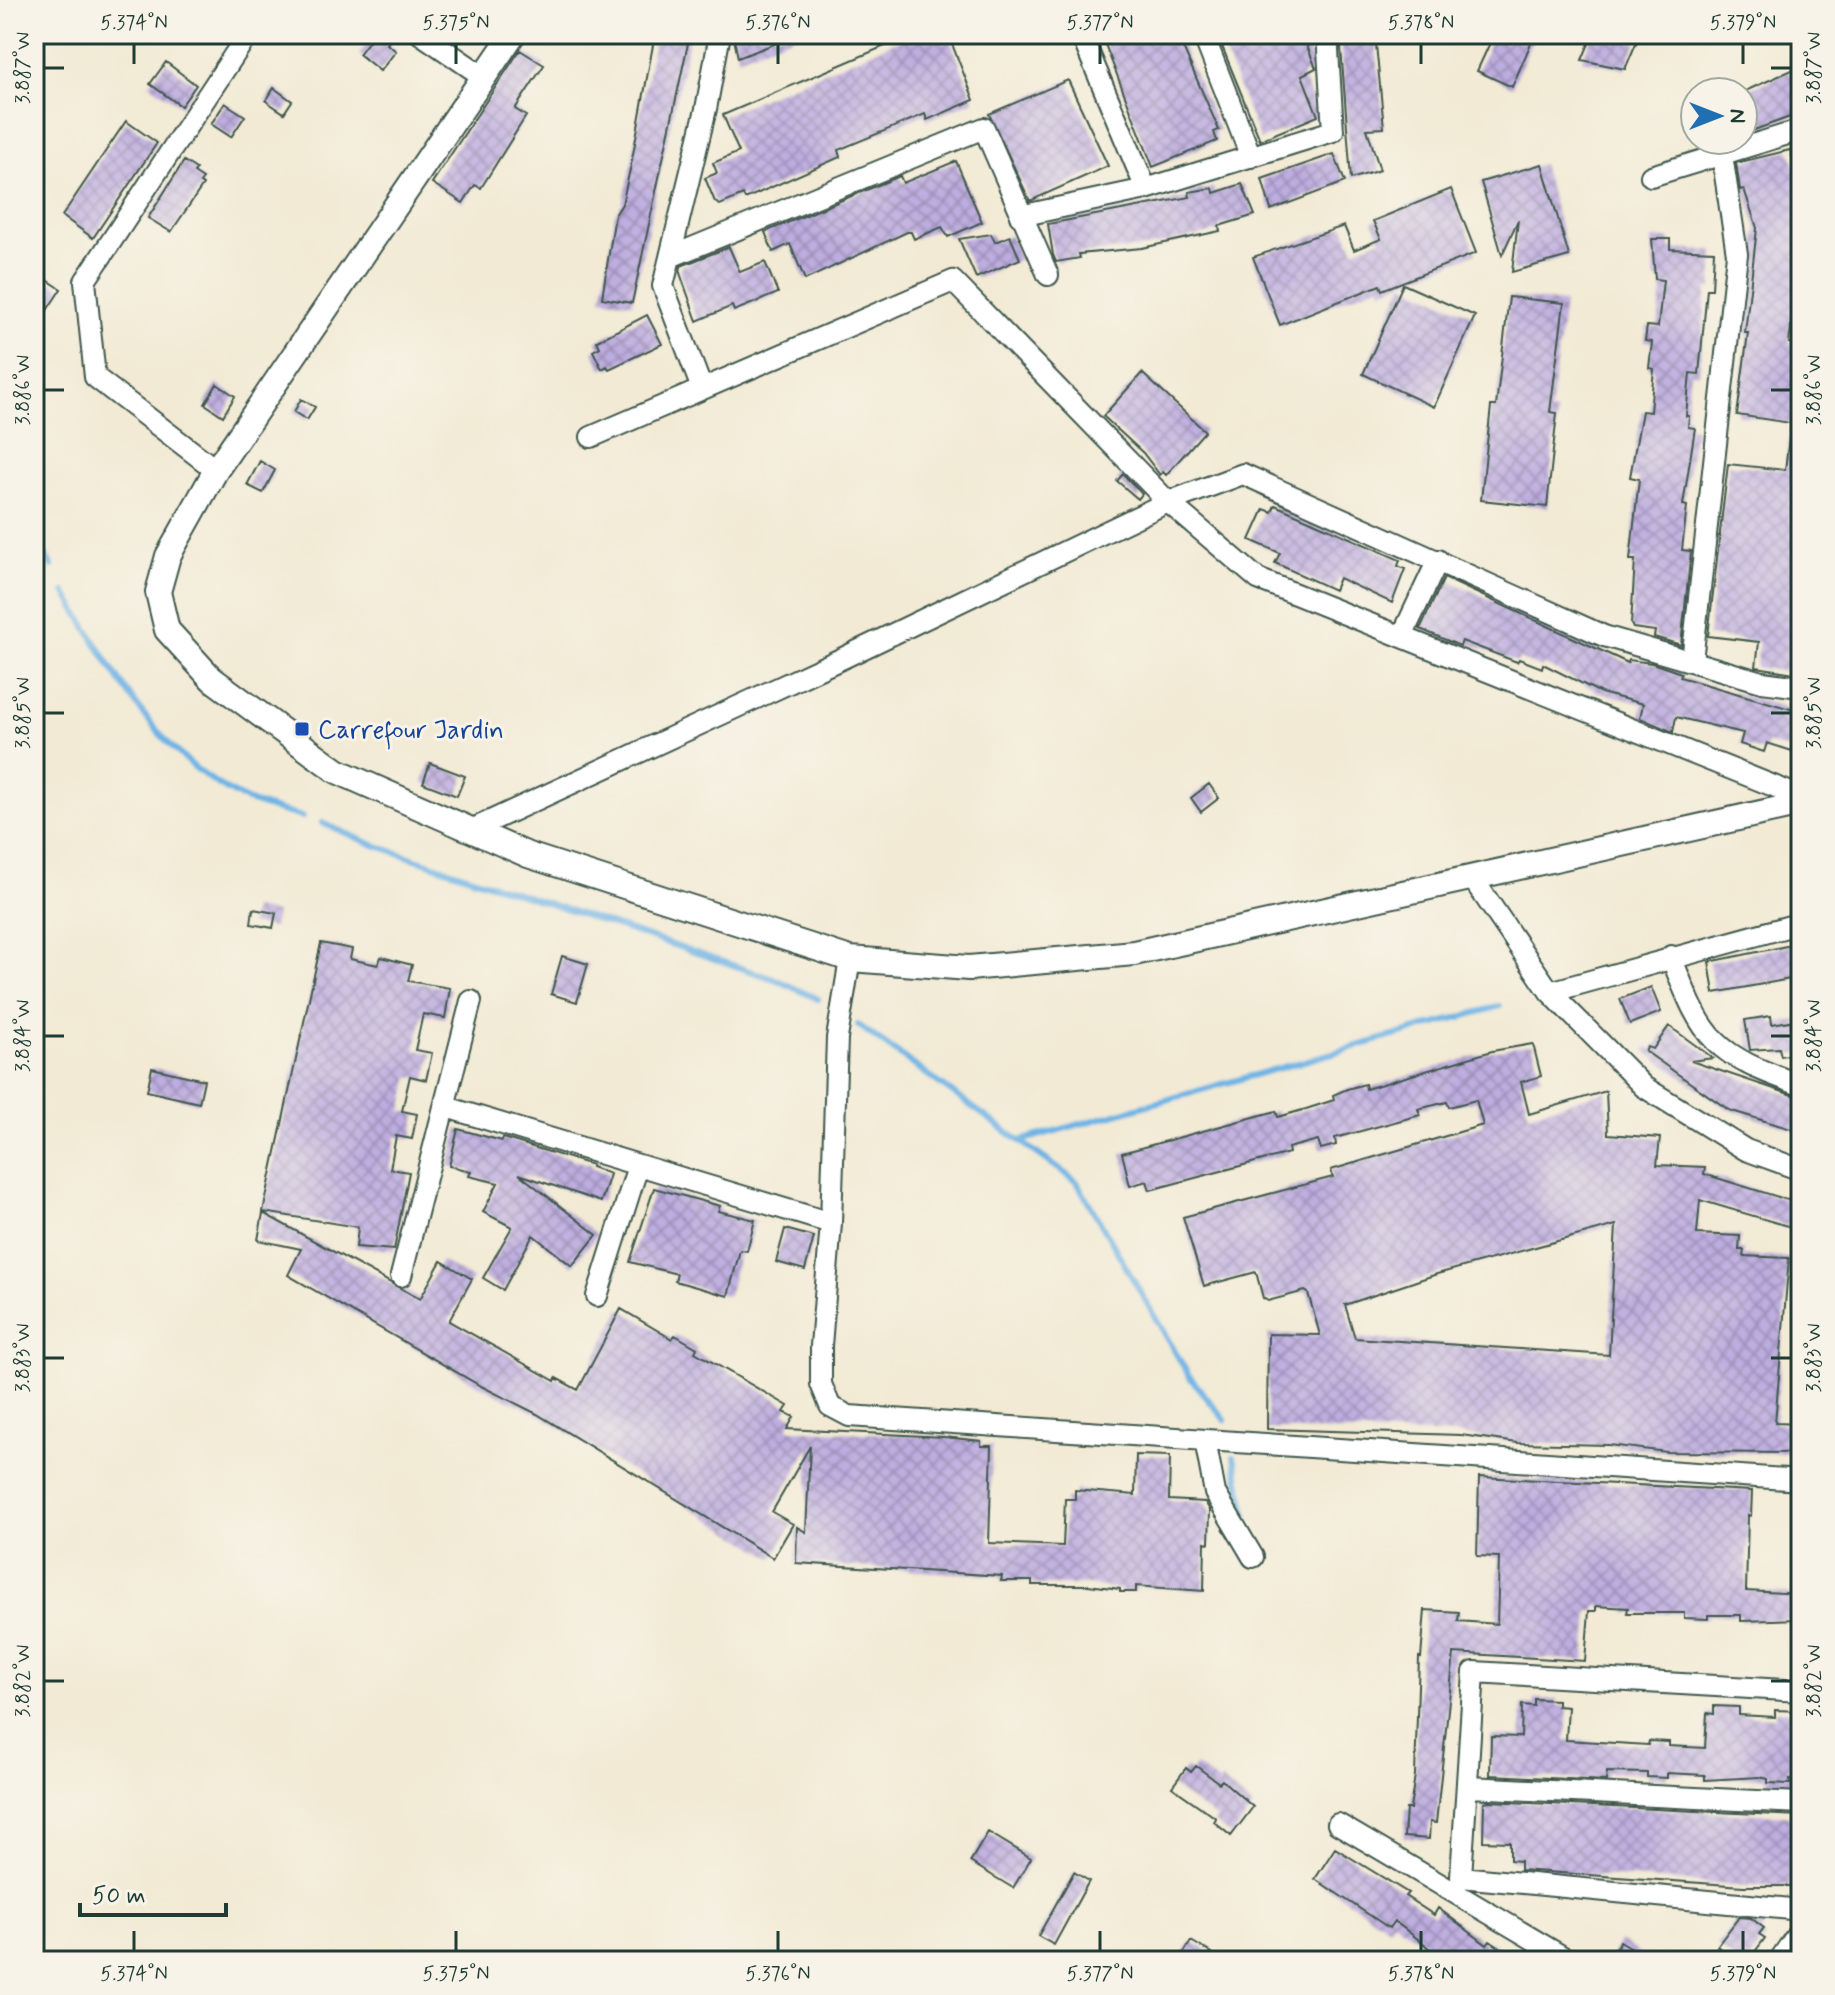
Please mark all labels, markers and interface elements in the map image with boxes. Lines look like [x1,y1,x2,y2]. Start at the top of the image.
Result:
text: 5.374°N [100,10,168,37]
text: 5.375°N [423,10,490,37]
text: 5.376°N [745,10,811,37]
text: 5.377°N [1066,10,1134,37]
text: 5.378°N [1388,10,1454,37]
text: 5.379°N [1710,10,1776,37]
text: 3.887°W [10,32,37,104]
text: 3.887°W [1801,32,1828,104]
north arrow [1679,76,1759,156]
text: N [1723,109,1751,123]
text: 3.886°W [10,355,37,425]
text: 3.886°W [1801,355,1828,425]
text: 3.885°W [10,677,37,749]
text: 3.885°W [1801,677,1828,749]
place label: Carrefour Jardin [318,714,504,750]
marker: Carrefour Jardin [293,720,311,738]
text: 3.884°W [10,1000,37,1072]
text: 3.884°W [1801,1000,1828,1072]
text: 3.883°W [10,1323,37,1393]
text: 3.883°W [1801,1323,1828,1393]
text: 3.882°W [10,1645,37,1717]
text: 3.882°W [1801,1645,1828,1717]
scale bar [80,1867,226,1917]
text: 50 m [92,1881,146,1912]
text: 5.374°N [100,1961,168,1988]
text: 5.375°N [423,1961,490,1988]
text: 5.376°N [745,1961,811,1988]
text: 5.377°N [1066,1961,1134,1988]
text: 5.378°N [1388,1961,1454,1988]
text: 5.379°N [1710,1961,1776,1988]

